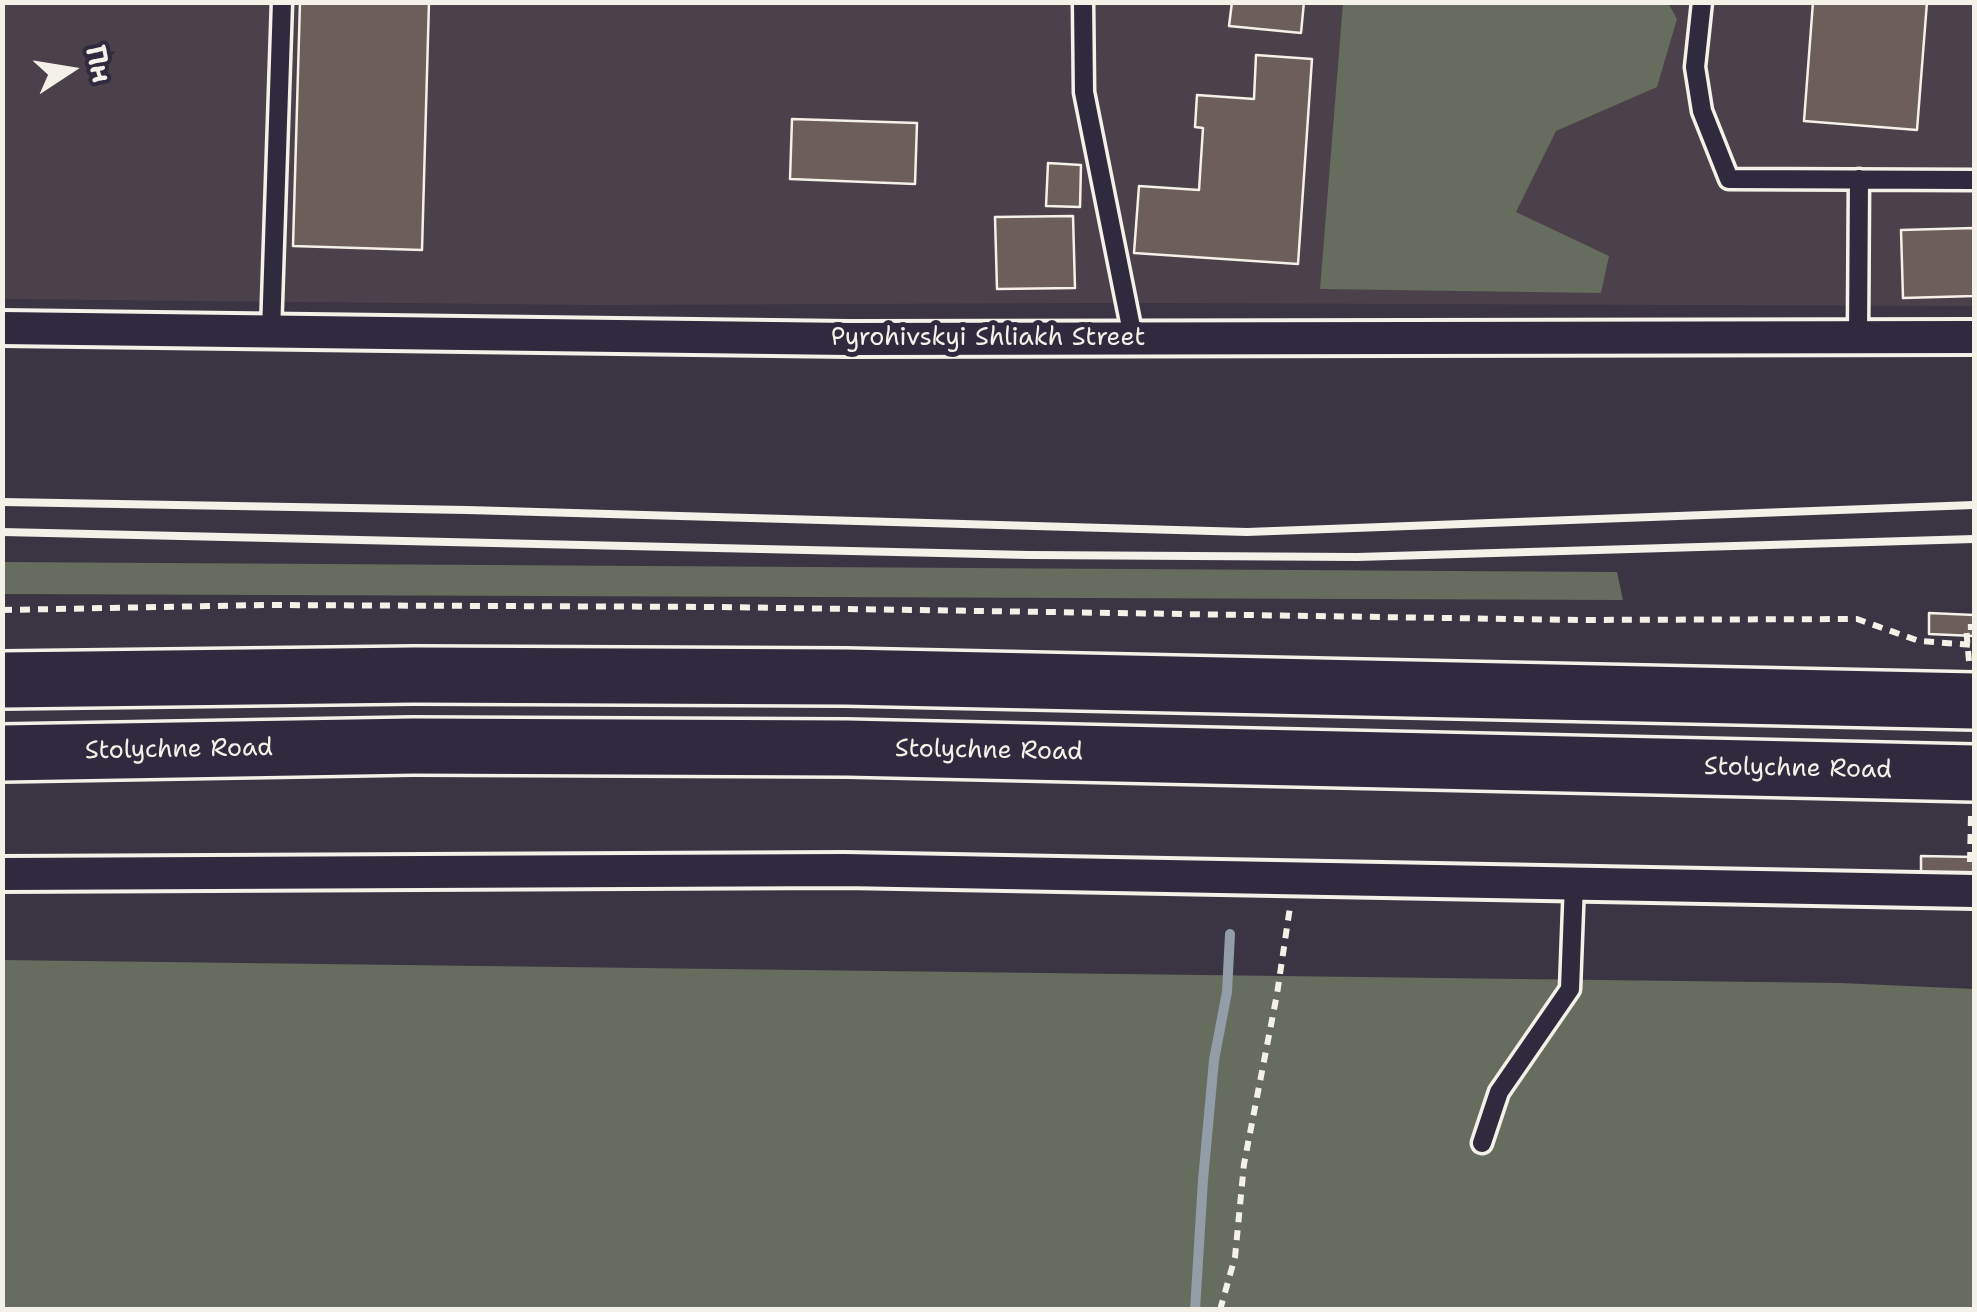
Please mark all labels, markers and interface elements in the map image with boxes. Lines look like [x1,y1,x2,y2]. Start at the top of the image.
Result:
north arrow [20,20,120,120]
text: Пн [77,42,122,86]
street label: Pyrohivskyi Shliakh Street [831,323,1145,353]
street label: Stolychne Road [85,733,273,767]
street label: Stolychne Road [895,734,1083,768]
street label: Stolychne Road [1704,752,1892,786]

